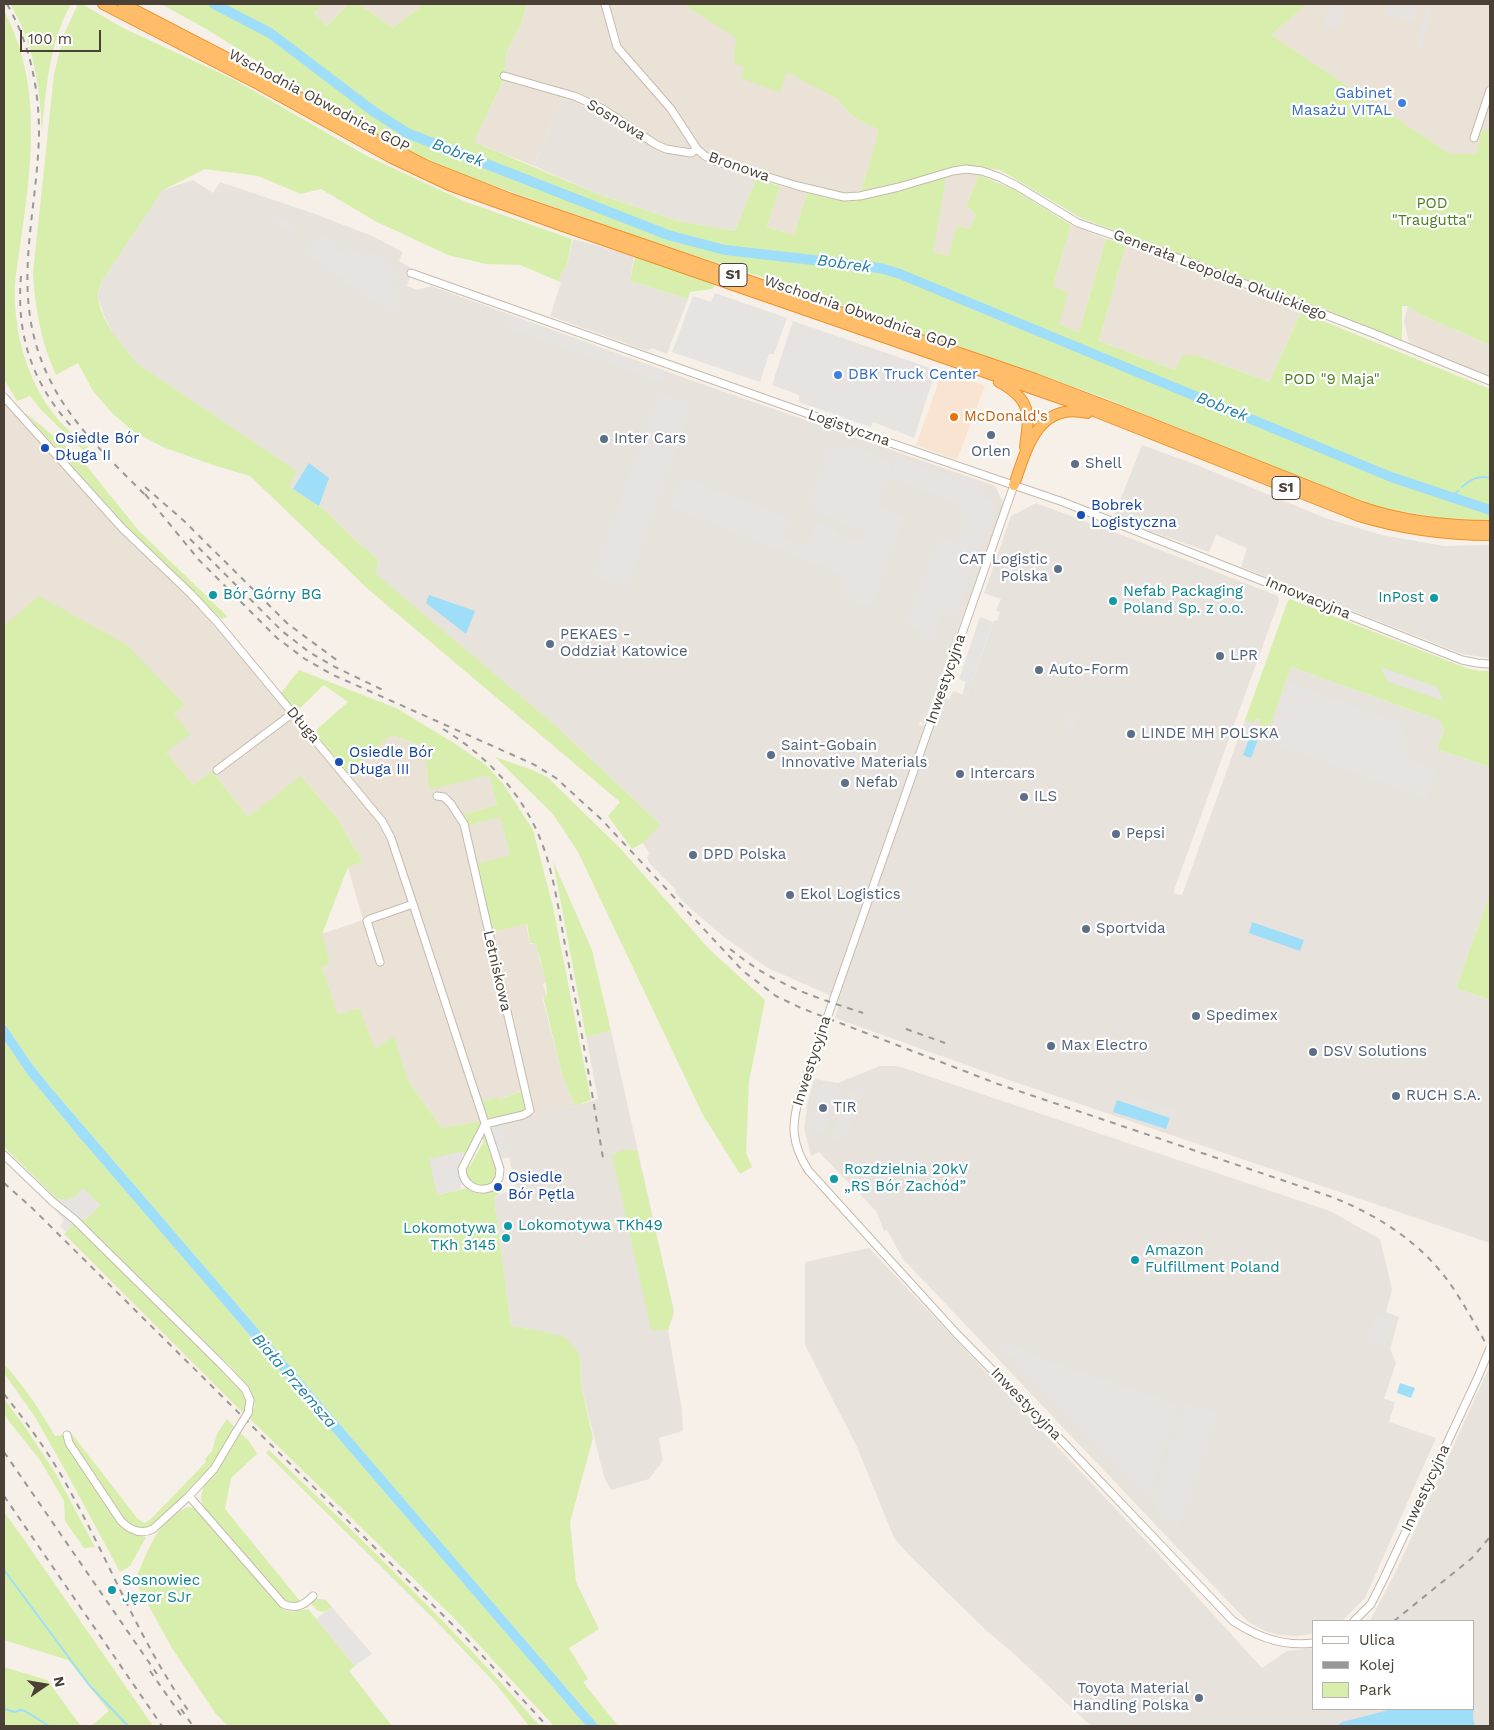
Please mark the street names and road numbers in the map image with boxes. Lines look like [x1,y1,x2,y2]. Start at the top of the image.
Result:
street label: Wschodnia Obwodnica GOP [225,46,413,156]
street label: Sosnowa [583,95,649,145]
street label: Bronowa [706,148,772,186]
street label: Generała Leopolda Okulickiego [1111,226,1329,324]
road number: S1 [719,264,747,286]
street label: Wschodnia Obwodnica GOP [761,272,959,354]
street label: Logistyczna [805,406,893,450]
road number: S1 [1272,476,1300,499]
street label: Innowacyjna [1263,573,1353,623]
street label: Inwestycyjna [922,632,970,726]
street label: Długa [283,703,323,747]
street label: Letniskowa [479,929,515,1013]
street label: Inwestycyjna [789,1014,835,1108]
street label: Inwestycyjna [987,1364,1065,1444]
street label: Inwestycyjna [1398,1442,1454,1534]

